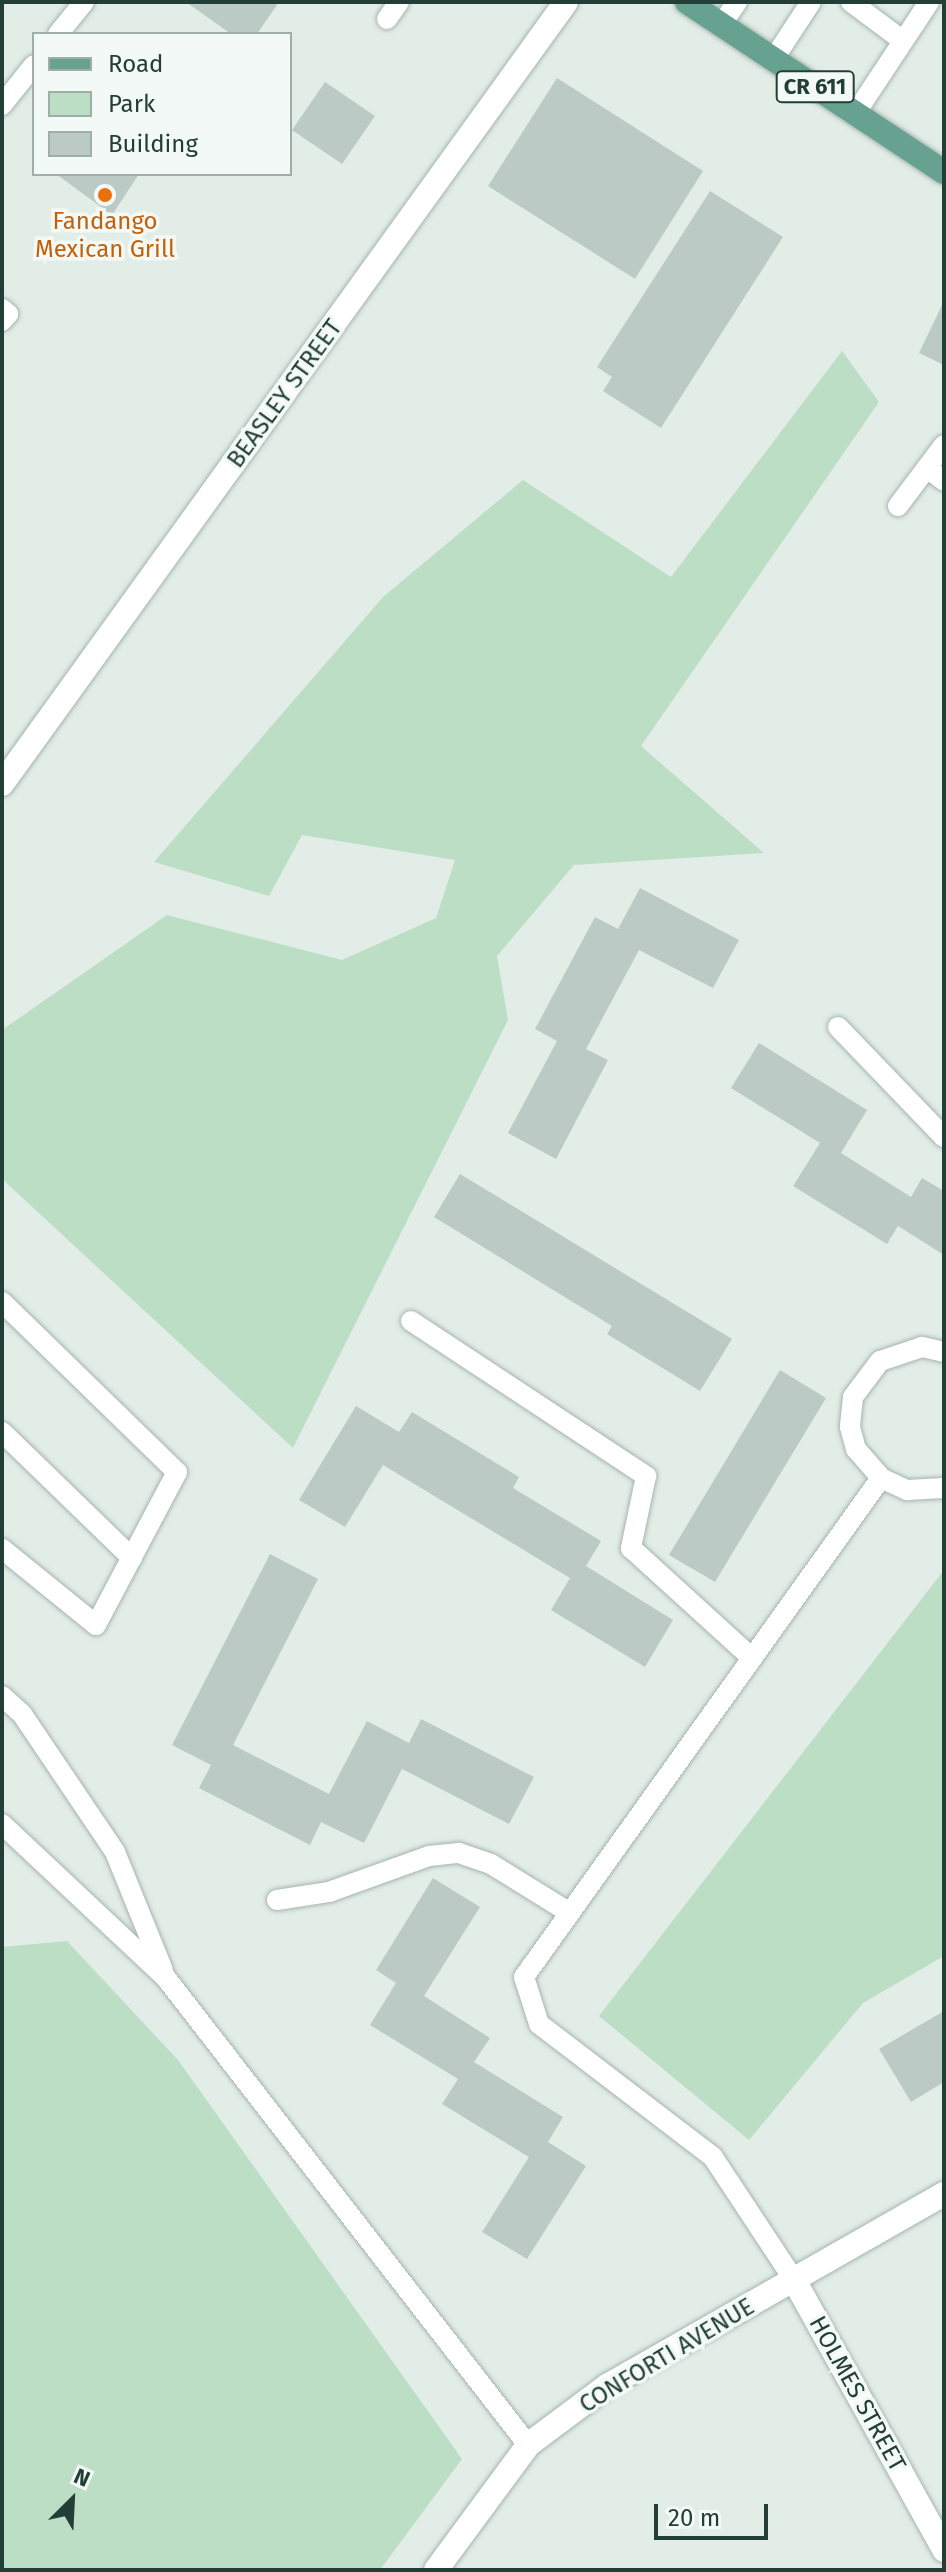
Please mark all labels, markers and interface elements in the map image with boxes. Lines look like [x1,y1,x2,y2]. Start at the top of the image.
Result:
legend [32,32,292,176]
text: Road [108,50,163,78]
road number: CR 611 [775,69,855,105]
text: Park [108,90,155,118]
text: Building [108,130,198,158]
marker: Fandango Mexican Grill [96,186,114,204]
place label: Fandango Mexican Grill [35,208,175,264]
street label: BEASLEY STREET [222,314,348,474]
street label: CONFORTI AVENUE [574,2293,760,2419]
street label: HOLMES STREET [802,2311,912,2477]
north arrow [32,2460,112,2540]
text: N [70,2462,94,2493]
scale bar [658,2488,772,2538]
text: 20 m [668,2504,720,2532]

